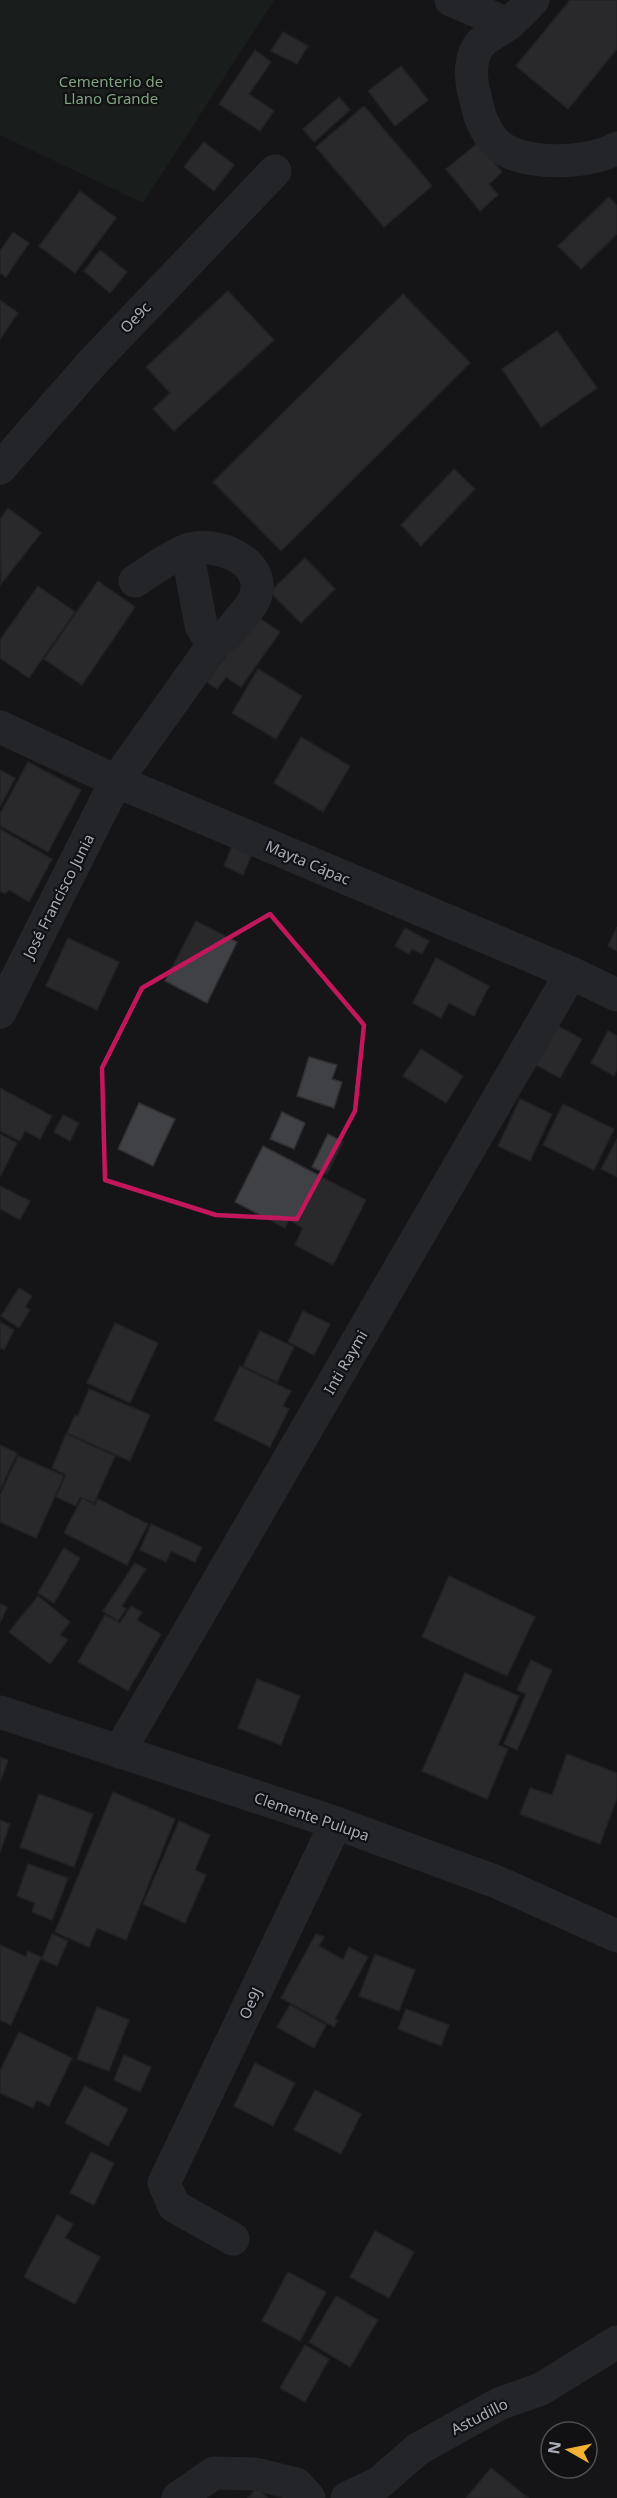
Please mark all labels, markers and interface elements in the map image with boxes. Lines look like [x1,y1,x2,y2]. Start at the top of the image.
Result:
park label: Cementerio de Llano Grande [59,71,163,108]
street label: Oe9c [115,297,155,337]
street label: José Francisco Junia [17,830,98,964]
street label: Mayta Cápac [263,835,353,889]
street label: Inti Raymi [319,1326,371,1398]
street label: Clemente Pulupa [252,1787,372,1845]
street label: Oe9J [234,1984,266,2022]
street label: Astudillo [447,2393,511,2439]
north arrow [539,2420,599,2480]
text: N [542,2440,566,2456]

